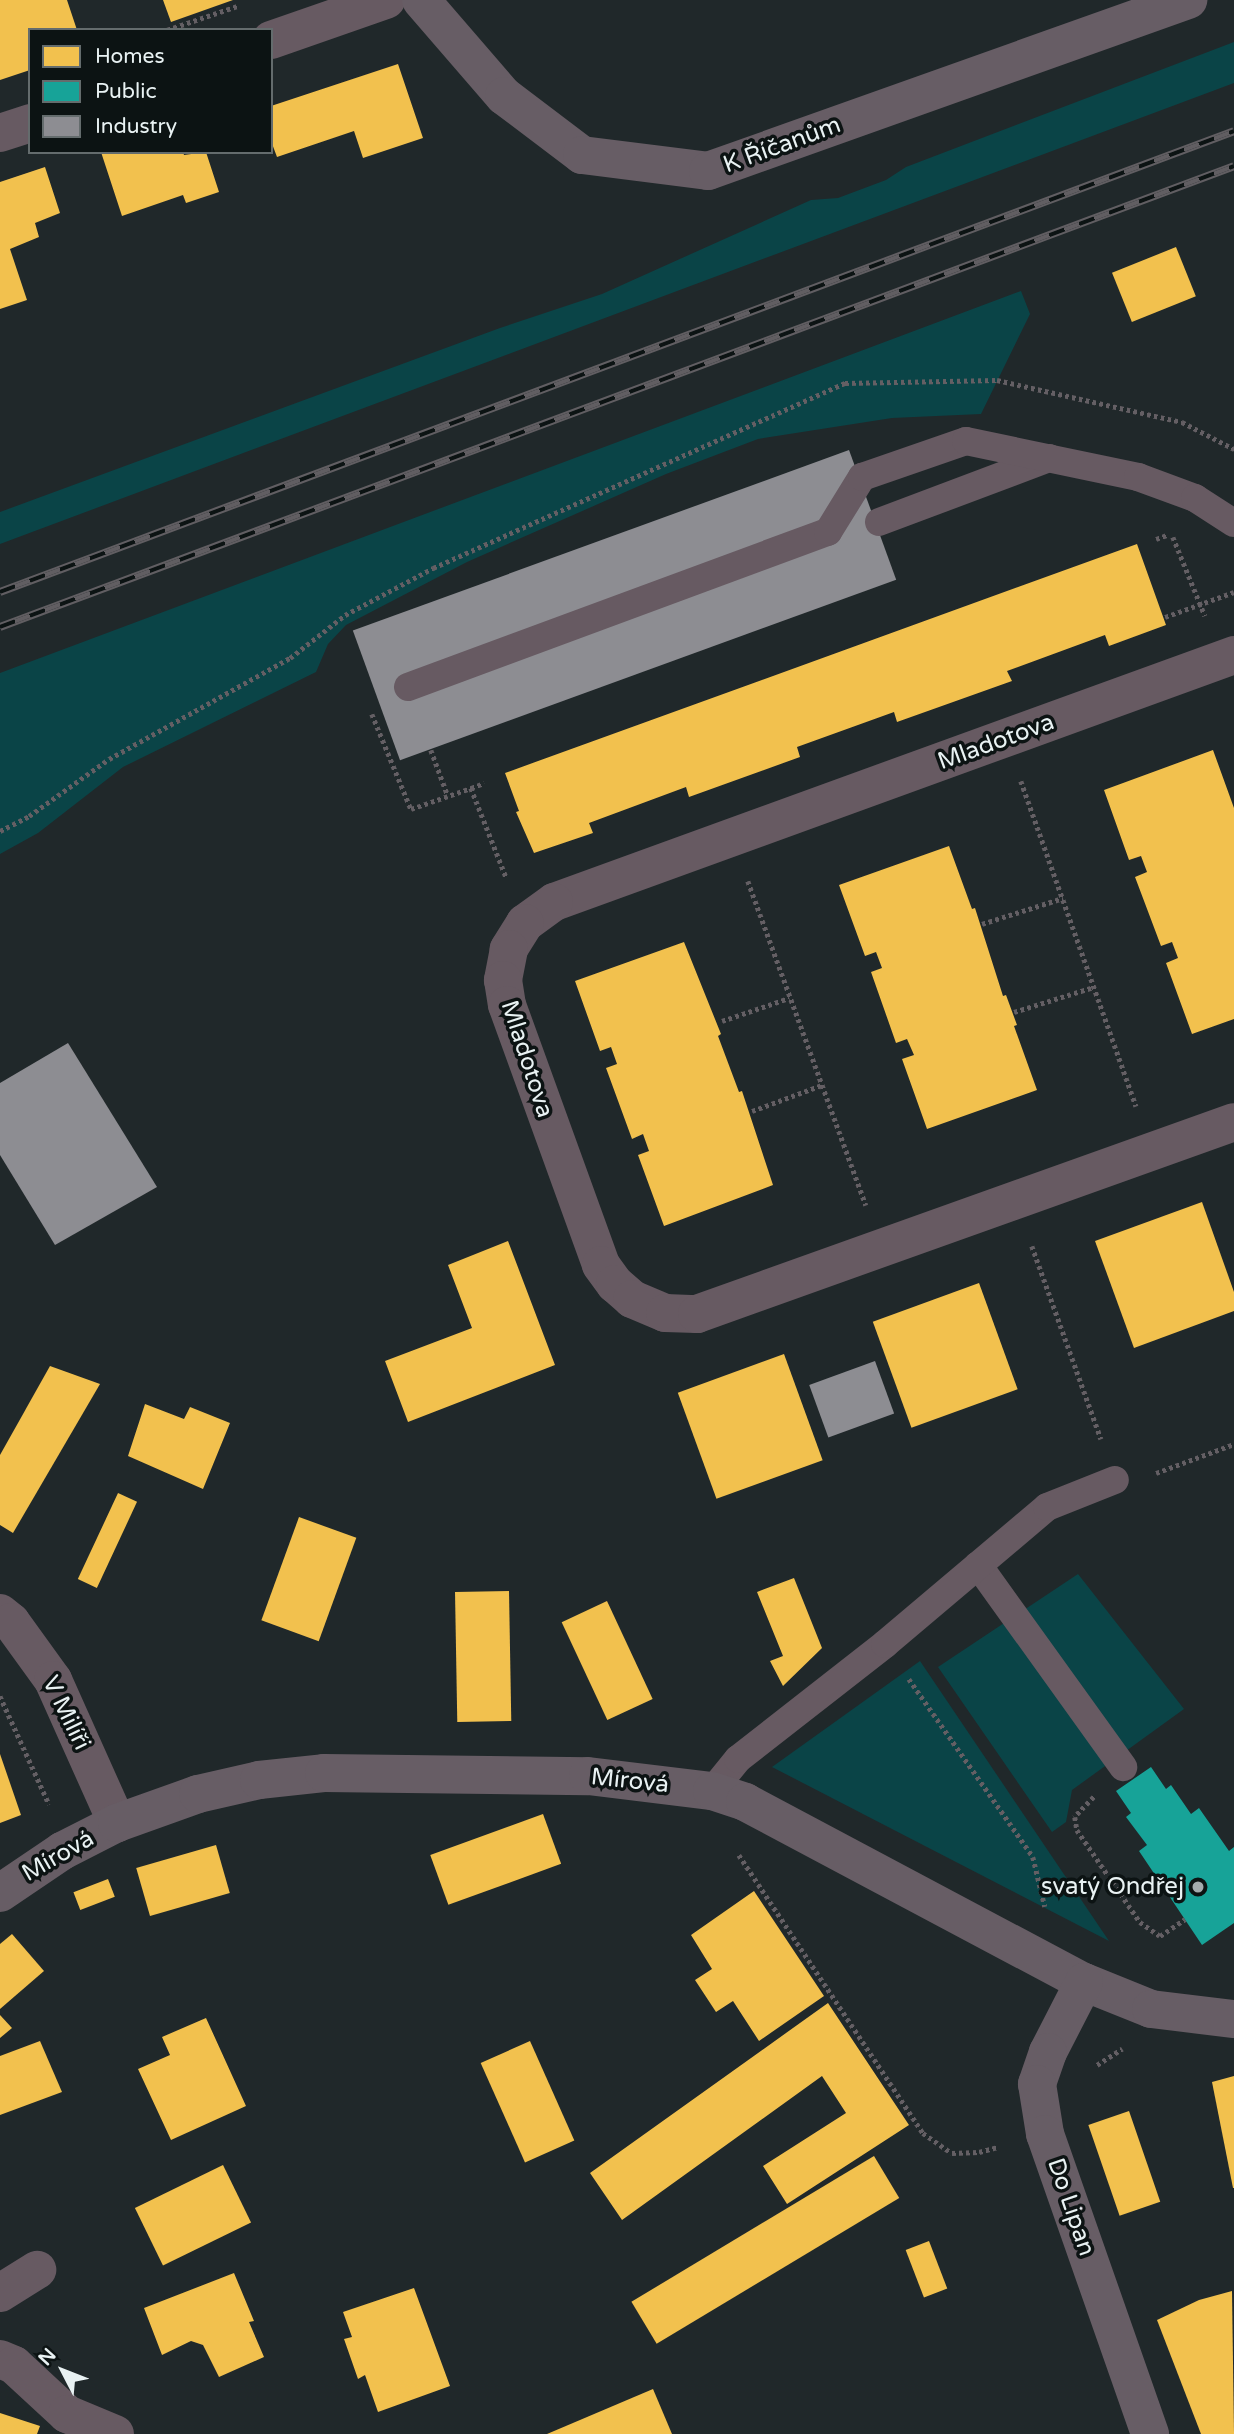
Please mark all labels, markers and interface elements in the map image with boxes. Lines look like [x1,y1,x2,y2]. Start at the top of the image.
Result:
legend [28,28,273,154]
text: Homes [95,44,165,69]
text: Public [95,79,157,104]
street label: K Říčanům [719,110,845,180]
text: Industry [95,114,177,139]
street label: Mladotova [934,708,1058,776]
street label: Mladotova [495,997,559,1121]
street label: V Milíři [36,1671,96,1755]
street label: Mírová [590,1763,670,1799]
street label: Mírová [17,1824,99,1888]
place label: svatý Ondřej [1041,1873,1184,1901]
marker: svatý Ondřej [1190,1879,1206,1895]
street label: Do Lipan [1041,2154,1101,2260]
north arrow [28,2336,98,2406]
text: N [34,2344,61,2370]

